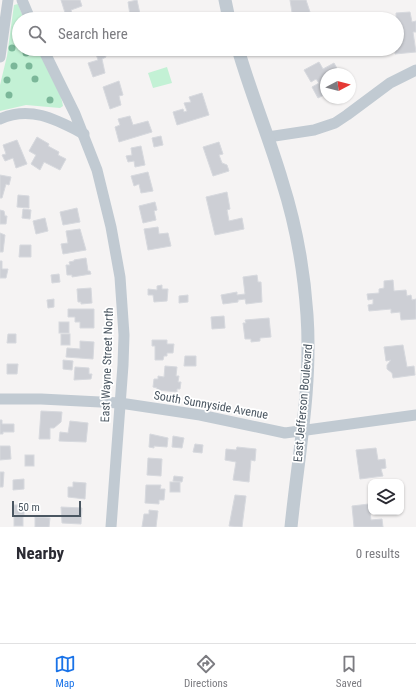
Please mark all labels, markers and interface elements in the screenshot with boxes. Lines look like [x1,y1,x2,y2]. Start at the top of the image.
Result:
search box [12,12,404,56]
icon: search [26,23,48,45]
text: Search here [58,25,128,43]
north arrow [320,68,356,104]
street label: East Wayne Street North [98,307,116,423]
street label: East Jefferson Boulevard [291,343,315,463]
street label: South Sunnyside Avenue [153,388,270,422]
map controls [368,479,404,515]
button: layers [368,479,404,515]
scale bar [12,499,81,518]
text: 50 m [18,501,40,514]
text: Nearby [16,543,64,563]
text: 0 results [356,546,400,561]
tab: Map [54,653,76,690]
tab: Directions [184,653,228,690]
tab: Saved [336,653,362,690]

